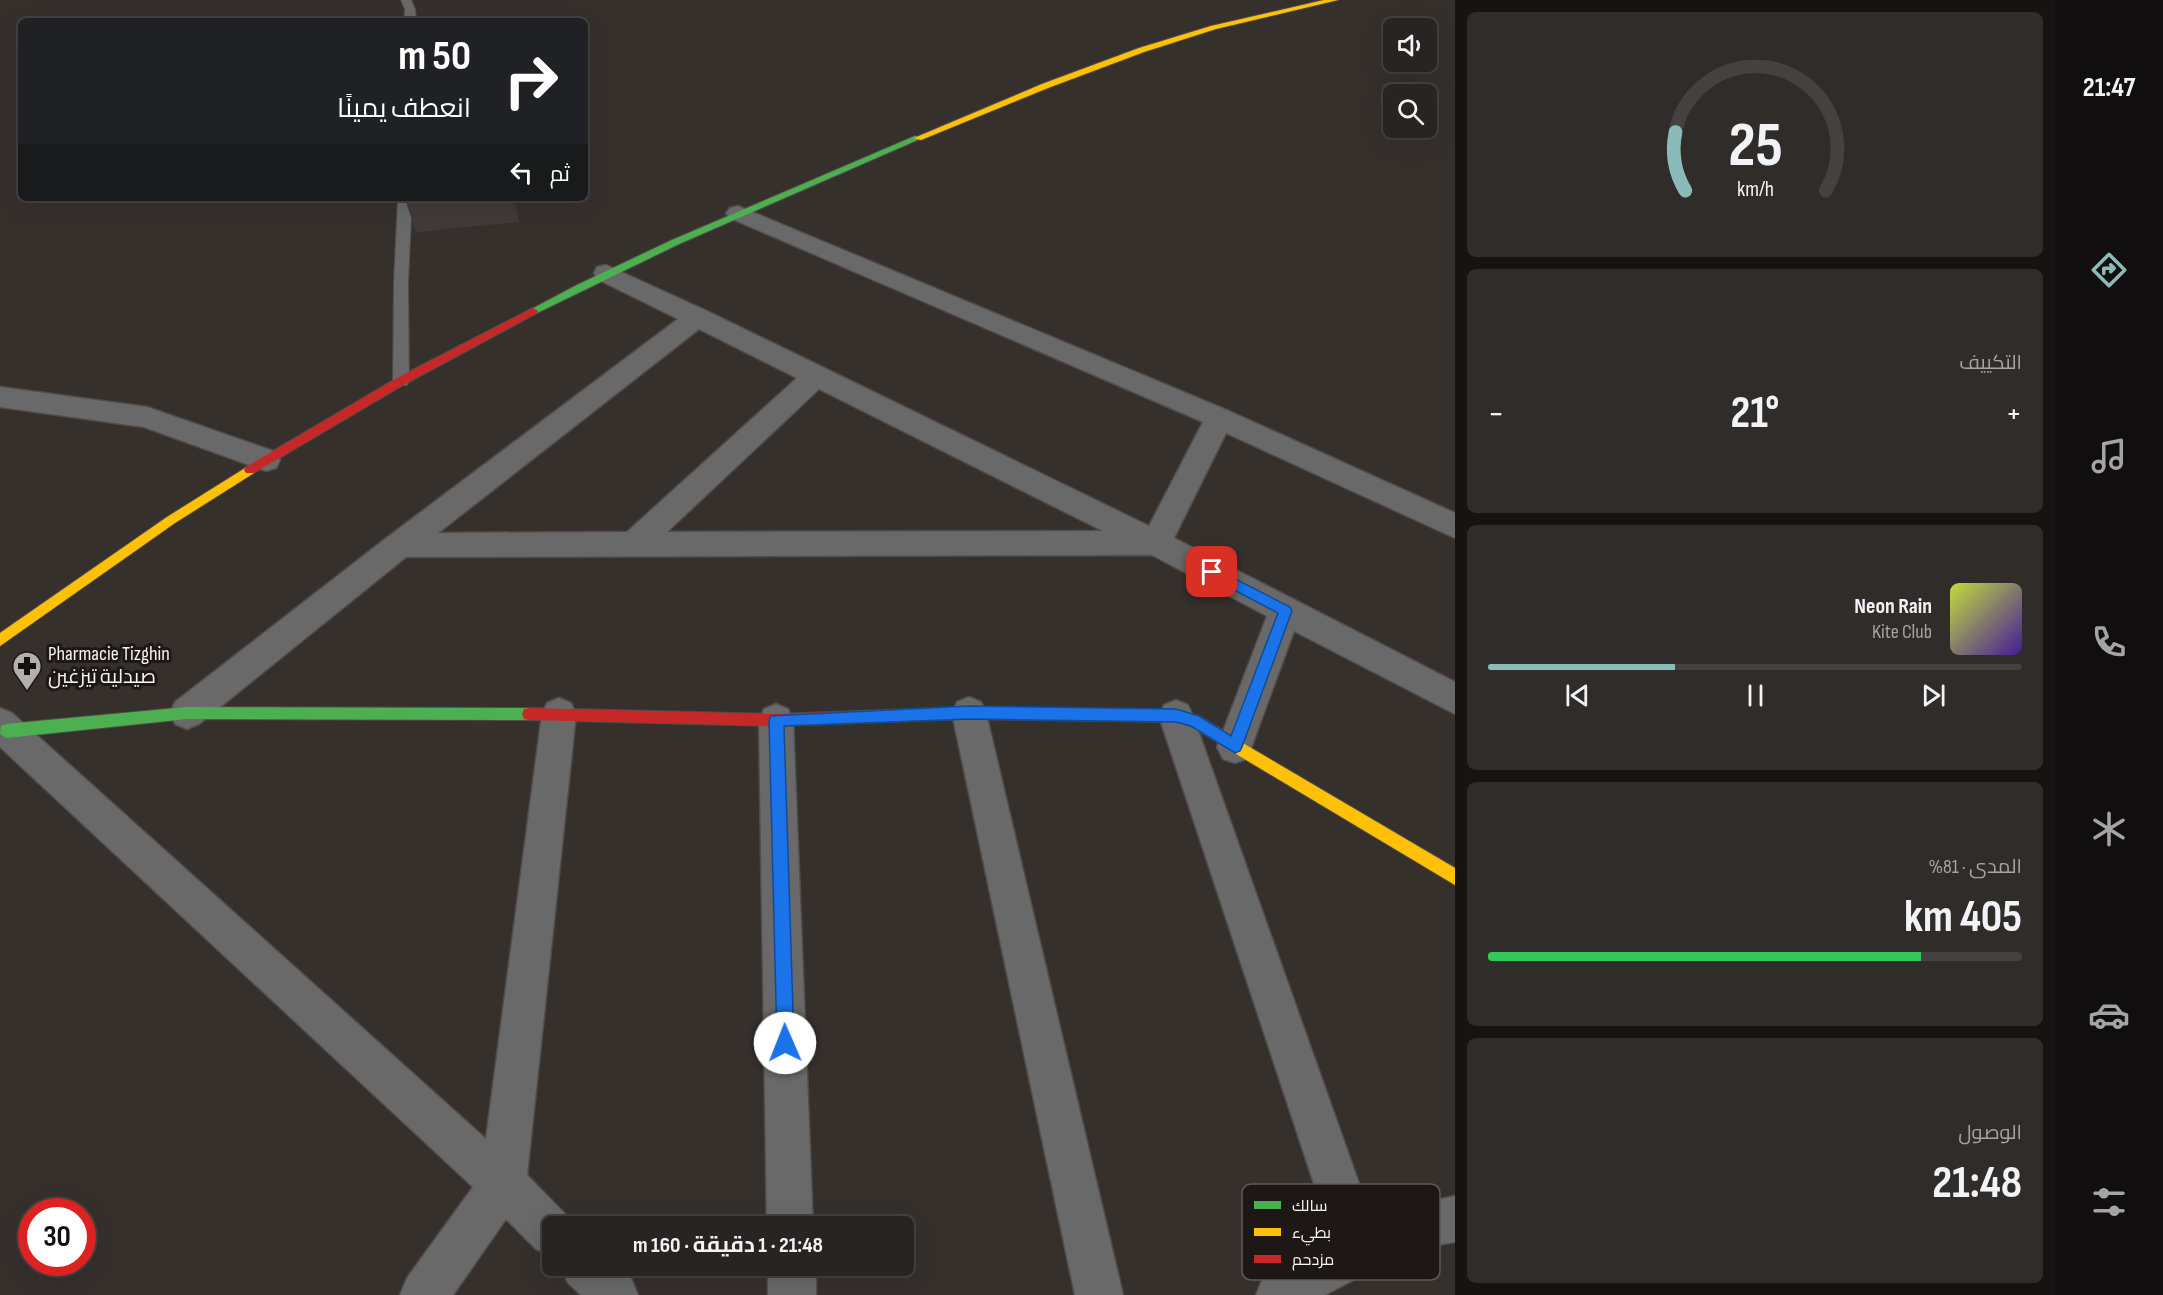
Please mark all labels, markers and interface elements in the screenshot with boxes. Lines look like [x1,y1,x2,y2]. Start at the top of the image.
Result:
map controls [1383,18,1437,138]
button: sound [1383,18,1437,72]
text: 50 m [398,31,471,82]
icon: right [492,42,570,120]
text: 21:47 [2083,72,2135,104]
button: search [1383,84,1437,138]
text: انعطف يمينًا [337,93,471,125]
text: 25 [1728,109,1782,184]
icon: left [505,156,538,189]
text: ثم [550,161,570,188]
text: km/h [1736,178,1774,203]
icon: directions [2088,249,2130,291]
text: التكييف [1959,351,2022,375]
text: 21° [1731,386,1779,441]
text: − [1488,394,1504,434]
text: + [2006,394,2022,434]
icon: music [2088,435,2130,477]
pin [1186,546,1237,597]
icon: arrive [1195,555,1228,588]
text: Neon Rain [1854,593,1932,620]
text: Kite Club [1872,620,1932,644]
icon: phone [2088,621,2130,663]
place label: Pharmacie Tizghin صيدلية تيزغين [48,642,170,689]
pharmacy icon: Pharmacie Tizghin صيدلية تيزغين [11,650,43,692]
icon: previous [1561,679,1594,712]
icon: pause [1739,679,1772,712]
icon: next [1917,679,1950,712]
icon: climate [2088,808,2130,850]
text: المدى · 81% [1928,855,2022,879]
text: 405 km [1904,890,2022,945]
icon: car [2088,994,2130,1036]
position arrow [753,1011,817,1075]
text: الوصول [1958,1121,2022,1145]
text: 21:48 [1932,1156,2022,1211]
icon: filters [2088,1181,2130,1223]
legend [1242,1184,1440,1280]
text: سالك [1292,1197,1327,1216]
speed limit sign: 30 [18,1198,96,1276]
text: بطيء [1292,1224,1331,1246]
text: 21:48 · 1 دقيقة · 160 m [633,1232,823,1259]
text: مزدحم [1292,1251,1334,1271]

